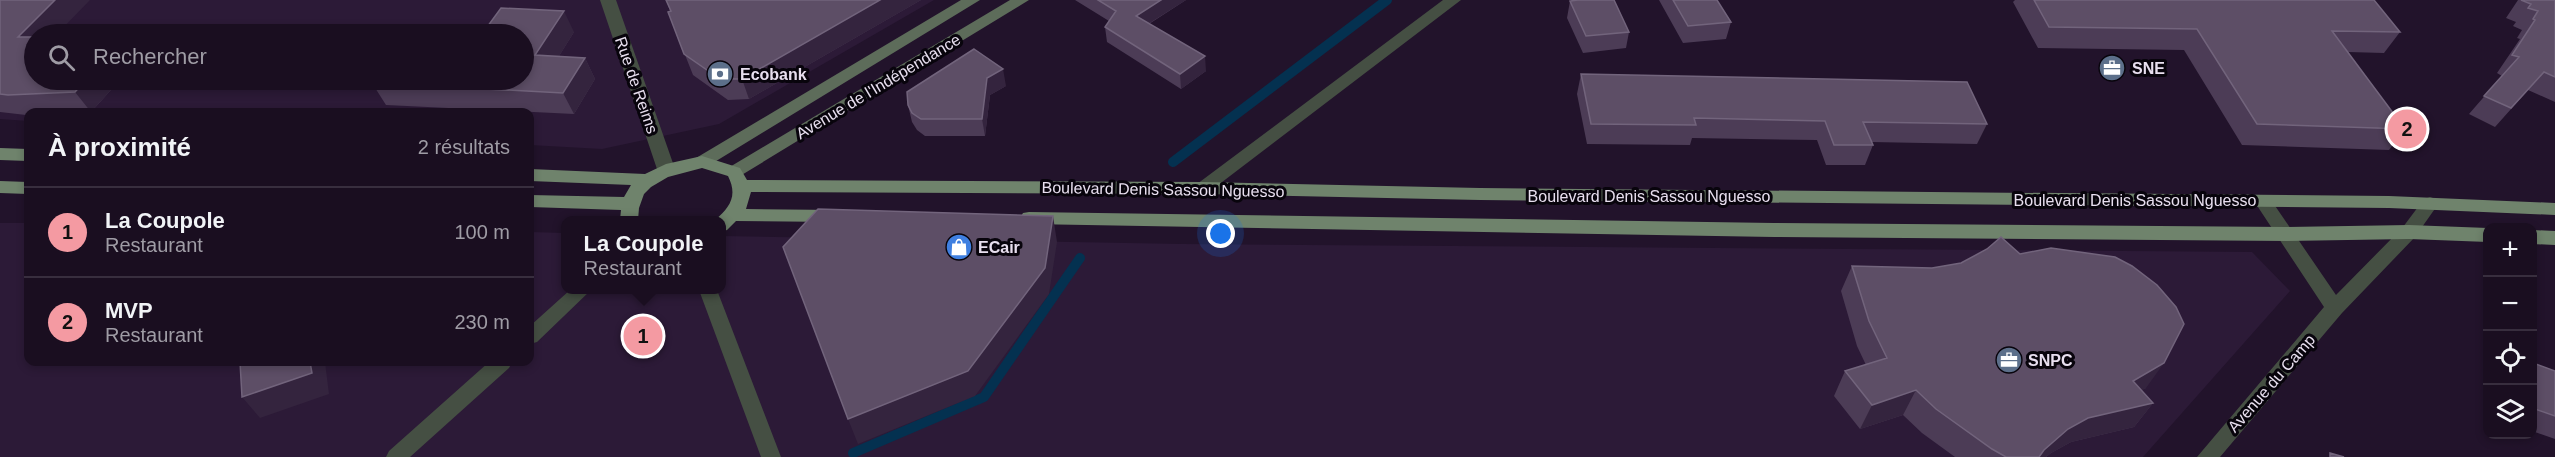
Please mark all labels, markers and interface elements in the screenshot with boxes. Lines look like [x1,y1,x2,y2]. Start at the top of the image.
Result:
search box [24,24,534,90]
street label: Avenue de l'Indépendance [793,30,964,142]
street label: Rue de Reims [612,34,661,136]
icon: search [45,41,78,74]
text: Rechercher [93,44,207,69]
office icon: SNE [2097,53,2127,83]
bank icon: Ecobank [705,59,735,89]
place label: SNE [2132,60,2165,77]
place label: Ecobank [740,66,807,83]
pin: 2 [2388,106,2426,152]
text: À proximité [48,132,191,162]
text: 2 résultats [418,136,510,158]
street label: Boulevard Denis Sassou Nguesso [1041,179,1285,200]
street label: Boulevard Denis Sassou Nguesso [1528,188,1771,205]
street label: Boulevard Denis Sassou Nguesso [2014,192,2257,209]
text: La Coupole [105,208,225,233]
popup [561,216,726,294]
your location [1206,219,1235,248]
text: 1 [62,221,73,243]
text: 100 m [454,221,510,243]
map controls [2483,223,2537,439]
button: + [2483,223,2537,277]
text: La Coupole [584,231,703,256]
shop icon: ECair [944,232,974,262]
text: Restaurant [105,234,203,256]
place label: ECair [978,239,1020,256]
text: Restaurant [584,257,681,279]
button: − [2483,277,2537,331]
text: MVP [105,298,153,323]
text: 2 [62,311,73,333]
text: 230 m [454,311,510,333]
pin: 1 [624,314,662,358]
text: Restaurant [105,324,203,346]
street label: Avenue du Camp [2225,331,2318,435]
button: locate [2483,331,2537,385]
office icon: SNPC [1994,345,2024,375]
place label: SNPC [2028,352,2073,369]
button: layers [2483,385,2537,439]

